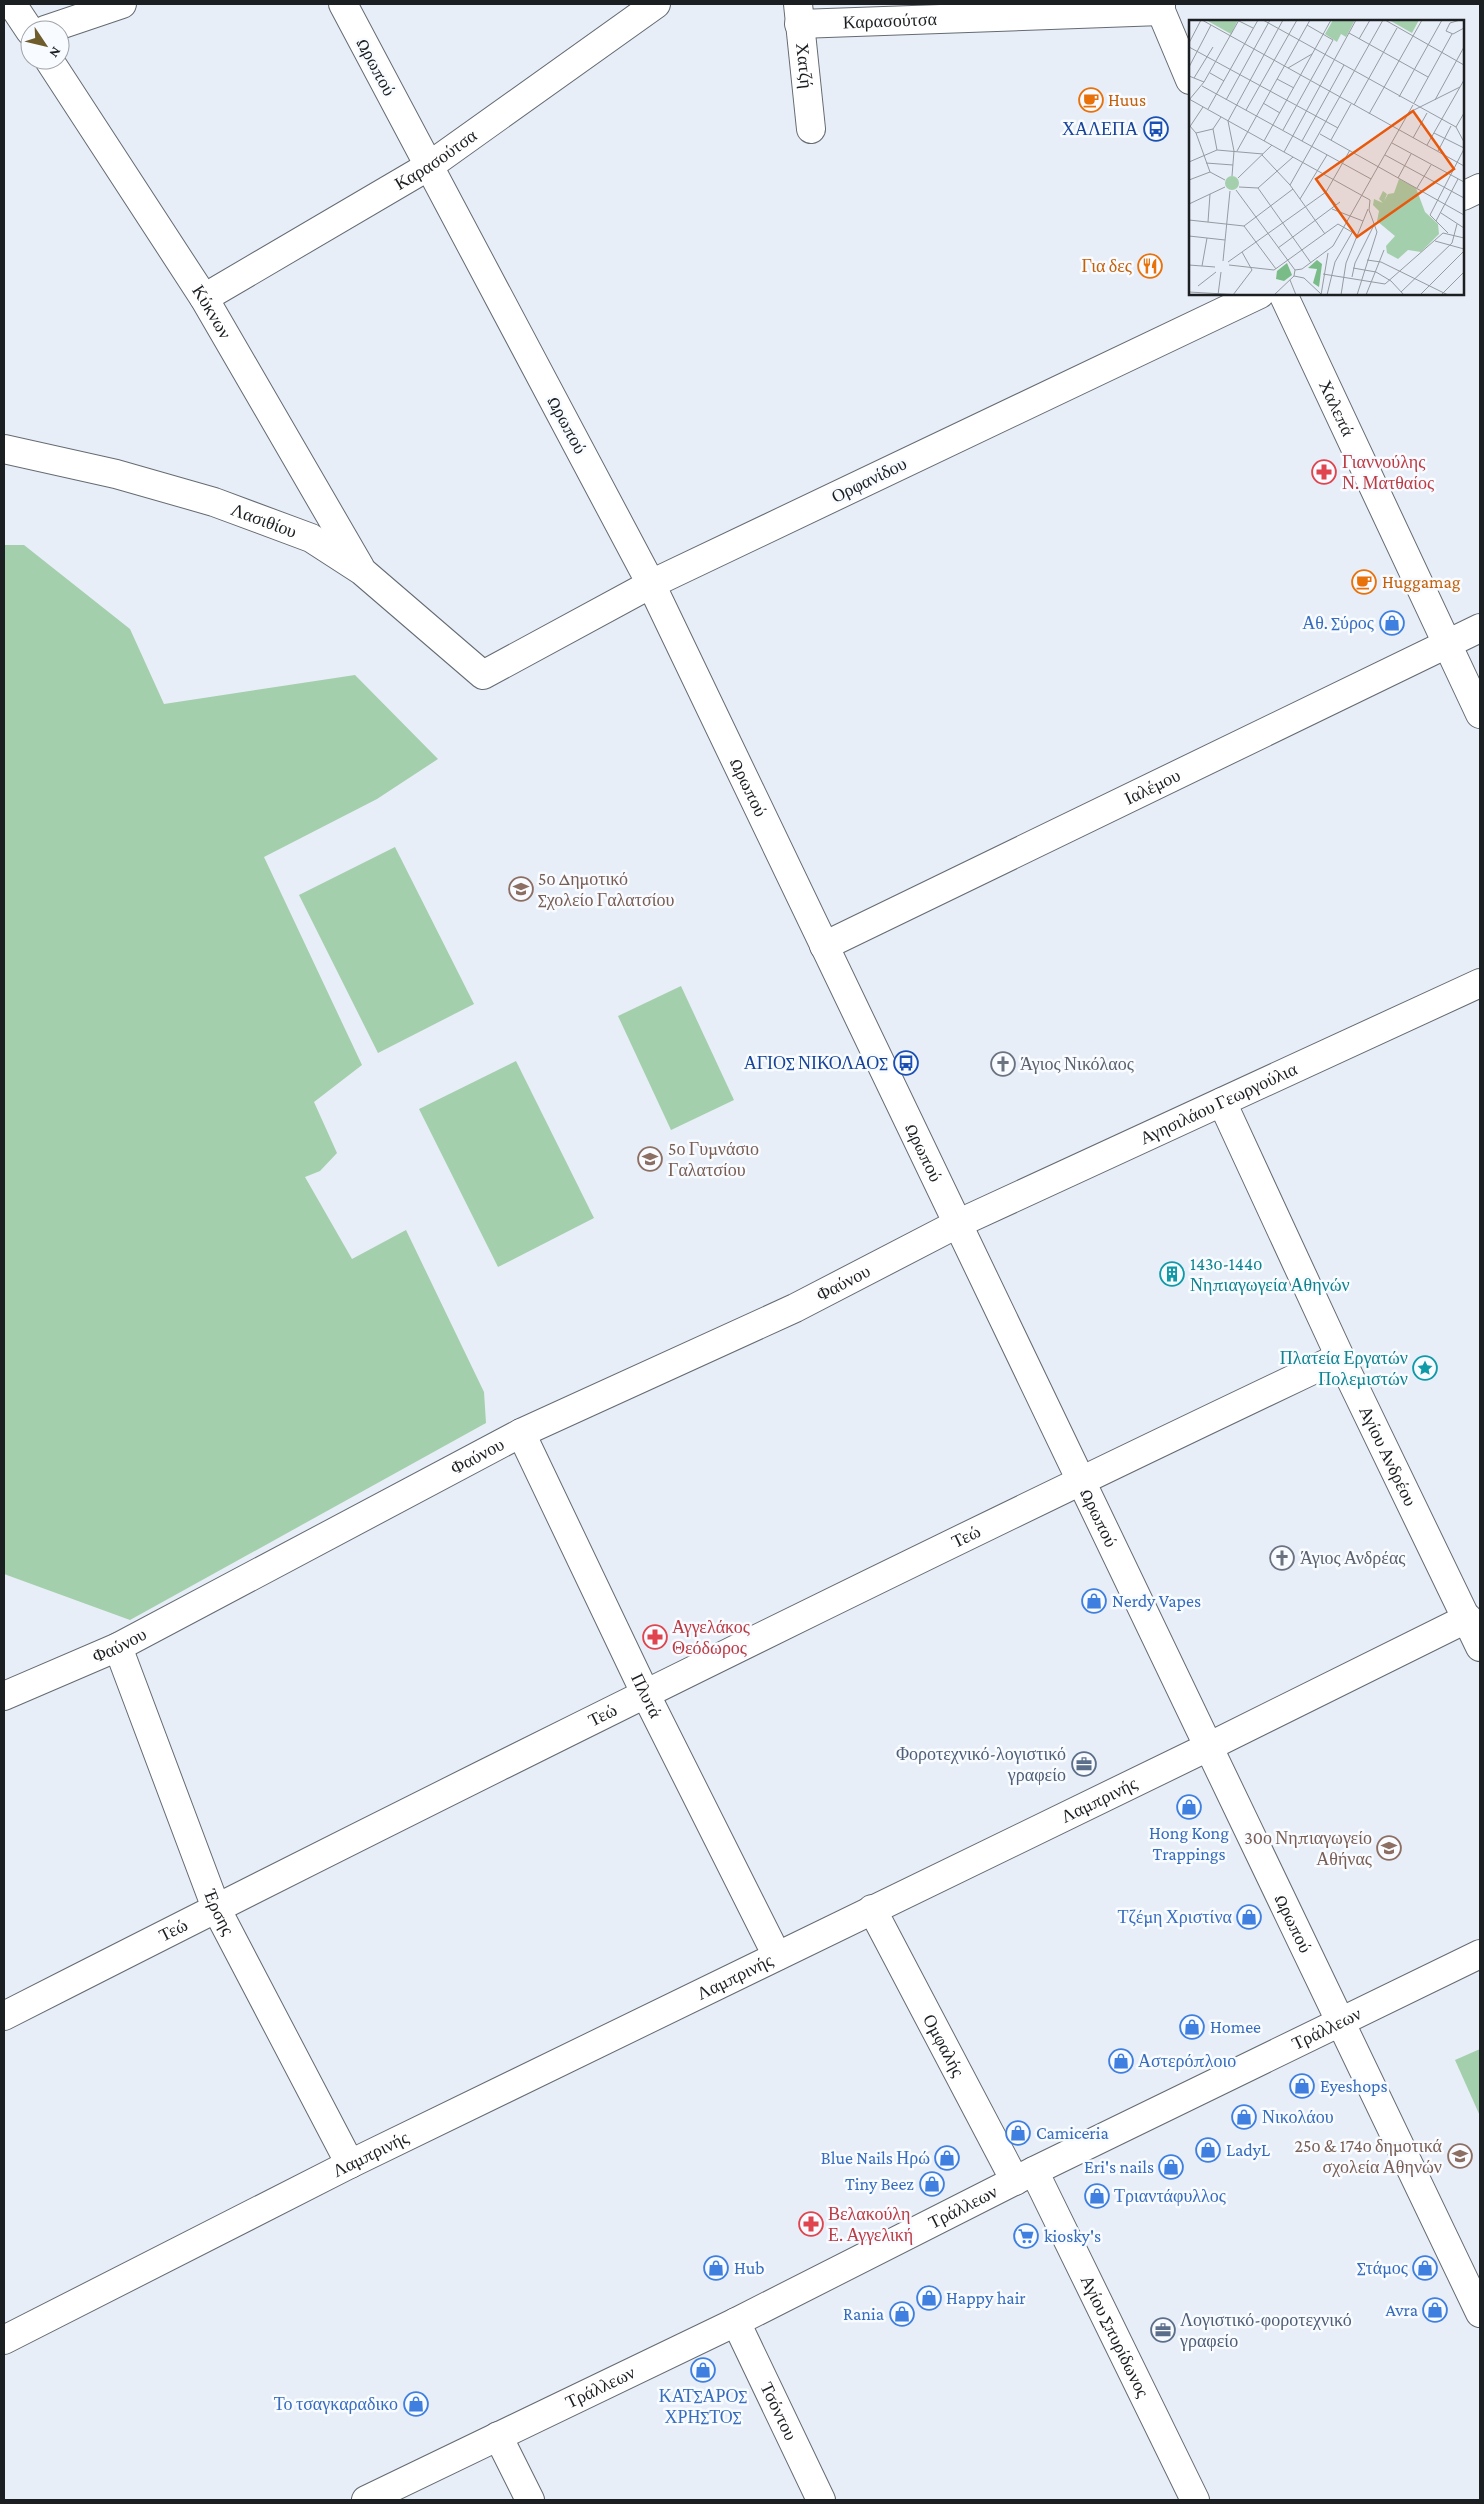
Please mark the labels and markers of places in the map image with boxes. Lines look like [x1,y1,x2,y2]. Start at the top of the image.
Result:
cafe icon: Huus [1078,87,1104,113]
place label: Huus [1108,90,1146,110]
bus stop icon: ΧΑΛΕΠΑ [1143,116,1169,142]
place label: ΧΑΛΕΠΑ [1062,119,1138,139]
restaurant icon: Για δες [1137,253,1163,279]
place label: Για δες [1081,256,1132,276]
place label: Γιαννούλης Ν. Ματθαίος [1342,452,1434,493]
pharmacy icon: Γιαννούλης Ν. Ματθαίος [1311,459,1337,485]
cafe icon: Huggamag [1351,569,1377,595]
place label: Huggamag [1382,572,1461,592]
shop icon: Αθ. Σύρος [1379,610,1405,636]
place label: Αθ. Σύρος [1302,613,1374,633]
place label: 5ο Δημοτικό Σχολείο Γαλατσίου [538,869,675,910]
school or university icon: 5ο Δημοτικό Σχολείο Γαλατσίου [508,876,534,902]
bus stop icon: ΑΓΙΟΣ ΝΙΚΟΛΑΟΣ [893,1050,919,1076]
church icon: Άγιος Νικόλαος [990,1051,1016,1077]
place label: ΑΓΙΟΣ ΝΙΚΟΛΑΟΣ [744,1053,888,1073]
place label: Άγιος Νικόλαος [1020,1054,1134,1074]
place label: 5ο Γυμνάσιο Γαλατσίου [668,1139,759,1180]
school or university icon: 5ο Γυμνάσιο Γαλατσίου [637,1146,663,1172]
place label: 143ο-144ο Νηπιαγωγεία Αθηνών [1190,1254,1350,1295]
building icon: 143ο-144ο Νηπιαγωγεία Αθηνών [1159,1261,1185,1287]
place label: Πλατεία Εργατών Πολεμιστών [1280,1348,1408,1389]
place icon: Πλατεία Εργατών Πολεμιστών [1412,1355,1438,1381]
church icon: Άγιος Ανδρέας [1269,1545,1295,1571]
place label: Άγιος Ανδρέας [1300,1548,1405,1568]
shop icon: Nerdy Vapes [1081,1588,1107,1614]
place label: Nerdy Vapes [1112,1591,1201,1611]
place label: Αγγελάκος Θεόδωρος [672,1617,750,1658]
pharmacy icon: Αγγελάκος Θεόδωρος [642,1624,668,1650]
place label: Φοροτεχνικό-λογιστικό γραφείο [896,1744,1066,1785]
office icon: Φοροτεχνικό-λογιστικό γραφείο [1071,1751,1097,1777]
shop icon: Hong Kong Trappings [1176,1794,1202,1820]
place label: Hong Kong Trappings [1149,1823,1229,1864]
place label: 30ο Νηπιαγωγείο Αθήνας [1244,1828,1372,1869]
school or university icon: 30ο Νηπιαγωγείο Αθήνας [1376,1835,1402,1861]
shop icon: Τζέμη Χριστίνα [1236,1904,1262,1930]
place label: Τζέμη Χριστίνα [1117,1907,1233,1927]
shop icon: Homee [1179,2014,1205,2040]
place label: Homee [1210,2017,1261,2037]
shop icon: Αστερόπλοιο [1108,2048,1134,2074]
place label: Αστερόπλοιο [1138,2051,1236,2071]
shop icon: Eyeshops [1289,2073,1315,2099]
place label: Eyeshops [1320,2076,1388,2096]
shop icon: Νικολάου [1231,2104,1257,2130]
place label: Νικολάου [1262,2107,1334,2127]
shop icon: Camiceria [1005,2120,1031,2146]
place label: Camiceria [1036,2123,1109,2143]
place label: 25ο & 174ο δημοτικά σχολεία Αθηνών [1294,2136,1443,2177]
shop icon: LadyL [1195,2137,1221,2163]
place label: LadyL [1226,2140,1270,2160]
school or university icon: 25ο & 174ο δημοτικά σχολεία Αθηνών [1447,2143,1473,2169]
shop icon: Blue Nails Ηρώ [934,2145,960,2171]
place label: Blue Nails Ηρώ [821,2148,930,2168]
shop icon: Eri's nails [1158,2154,1184,2180]
place label: Eri's nails [1084,2157,1154,2177]
shop icon: Tiny Beez [919,2171,945,2197]
place label: Tiny Beez [845,2174,914,2194]
shop icon: Τριαντάφυλλος [1084,2183,1110,2209]
place label: Τριαντάφυλλος [1114,2186,1226,2206]
place label: Βελακούλη Ε. Αγγελική [828,2204,913,2245]
pharmacy icon: Βελακούλη Ε. Αγγελική [798,2211,824,2237]
supermarket icon: kiosky's [1013,2223,1039,2249]
place label: kiosky's [1044,2226,1101,2246]
shop icon: Hub [703,2255,729,2281]
shop icon: Στάμος [1412,2255,1438,2281]
place label: Hub [734,2258,765,2278]
place label: Στάμος [1357,2258,1408,2278]
shop icon: Happy hair [916,2285,942,2311]
place label: Happy hair [946,2288,1026,2308]
shop icon: Avra [1422,2297,1448,2323]
place label: Avra [1385,2300,1418,2320]
shop icon: Rania [889,2301,915,2327]
place label: Rania [843,2304,884,2324]
place label: Λογιστικό-φοροτεχνικό γραφείο [1179,2310,1352,2351]
office icon: Λογιστικό-φοροτεχνικό γραφείο [1150,2317,1176,2343]
shop icon: ΚΑΤΣΑΡΟΣ ΧΡΗΣΤΟΣ [690,2357,716,2383]
place label: ΚΑΤΣΑΡΟΣ ΧΡΗΣΤΟΣ [659,2386,748,2427]
shop icon: Το τσαγκαραδικο [403,2391,429,2417]
place label: Το τσαγκαραδικο [274,2394,398,2414]

